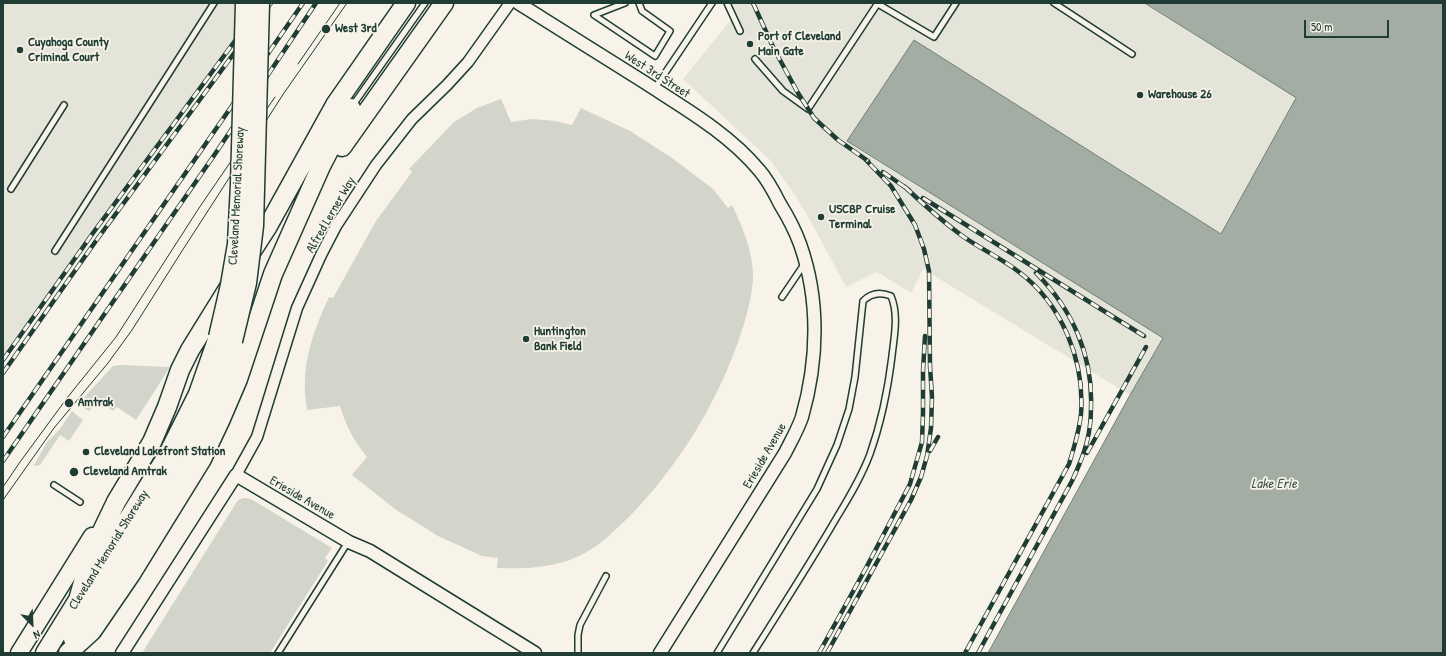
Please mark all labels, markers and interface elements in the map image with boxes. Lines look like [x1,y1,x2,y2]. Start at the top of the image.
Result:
scale bar [1306,12,1391,38]
text: 50 m [1311,18,1332,35]
place label: West 3rd [335,21,377,37]
marker: West 3rd [320,23,332,35]
place label: Port of Cleveland Main Gate [758,29,840,60]
place label: Cuyahoga County Criminal Court [28,35,109,66]
marker: Port of Cleveland Main Gate [745,39,755,49]
marker: Cuyahoga County Criminal Court [15,45,25,55]
street label: West 3rd Street [621,48,693,102]
place label: Warehouse 26 [1148,87,1212,103]
marker: Warehouse 26 [1135,90,1145,100]
street label: Cleveland Memorial Shoreway [226,126,248,266]
street label: Alfred Lerner Way [303,174,359,256]
place label: USCBP Cruise Terminal [829,202,895,233]
marker: USCBP Cruise Terminal [816,212,826,222]
place label: Huntington Bank Field [534,324,586,355]
marker: Huntington Bank Field [521,334,531,344]
place label: Amtrak [78,395,113,411]
marker: Amtrak [63,397,75,409]
street label: Erieside Avenue [740,421,790,491]
place label: Cleveland Lakefront Station [94,444,225,460]
marker: Cleveland Lakefront Station [81,447,91,457]
place label: Cleveland Amtrak [83,464,167,480]
marker: Cleveland Amtrak [68,466,80,478]
street label: Erieside Avenue [267,473,337,523]
water label: Lake Erie [1251,476,1297,492]
street label: Cleveland Memorial Shoreway [66,487,152,613]
north arrow [12,604,52,644]
text: N [31,627,42,643]

